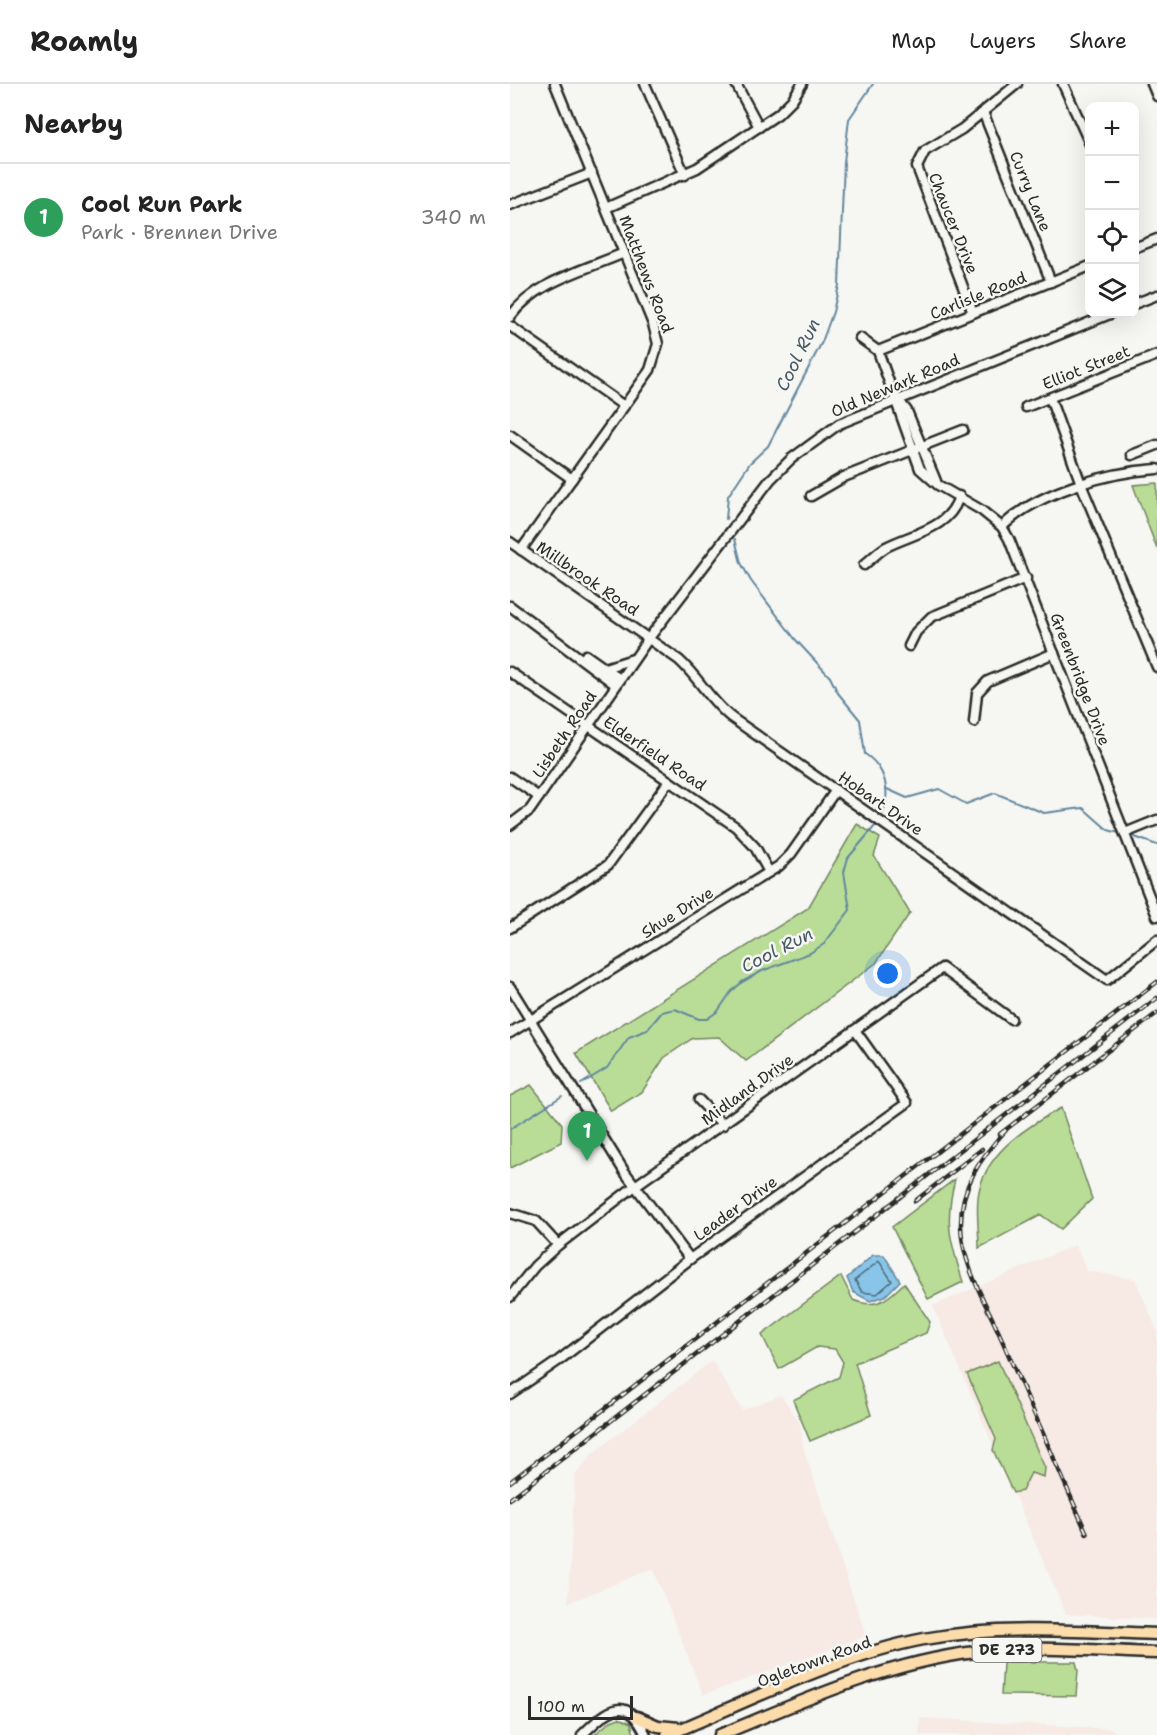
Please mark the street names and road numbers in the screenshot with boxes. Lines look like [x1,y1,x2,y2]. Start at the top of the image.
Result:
street label: Curry Lane [1005,148,1056,234]
street label: Chaucer Drive [924,170,983,277]
street label: Matthews Road [614,212,679,336]
street label: Carlisle Road [927,267,1030,324]
street label: Elliot Street [1039,340,1133,395]
street label: Old Newark Road [828,349,963,422]
street label: Millbrook Road [532,536,643,621]
street label: Greenbridge Drive [1046,610,1116,749]
street label: Lisbeth Road [528,687,601,782]
street label: Elderfield Road [599,711,710,796]
street label: Hobart Drive [834,766,927,840]
street label: Shue Drive [637,882,717,943]
street label: Midland Drive [697,1049,798,1130]
street label: Leader Drive [689,1171,781,1246]
street label: Ogletown Road [754,1631,874,1692]
road number: DE 273 [972,1638,1042,1662]

